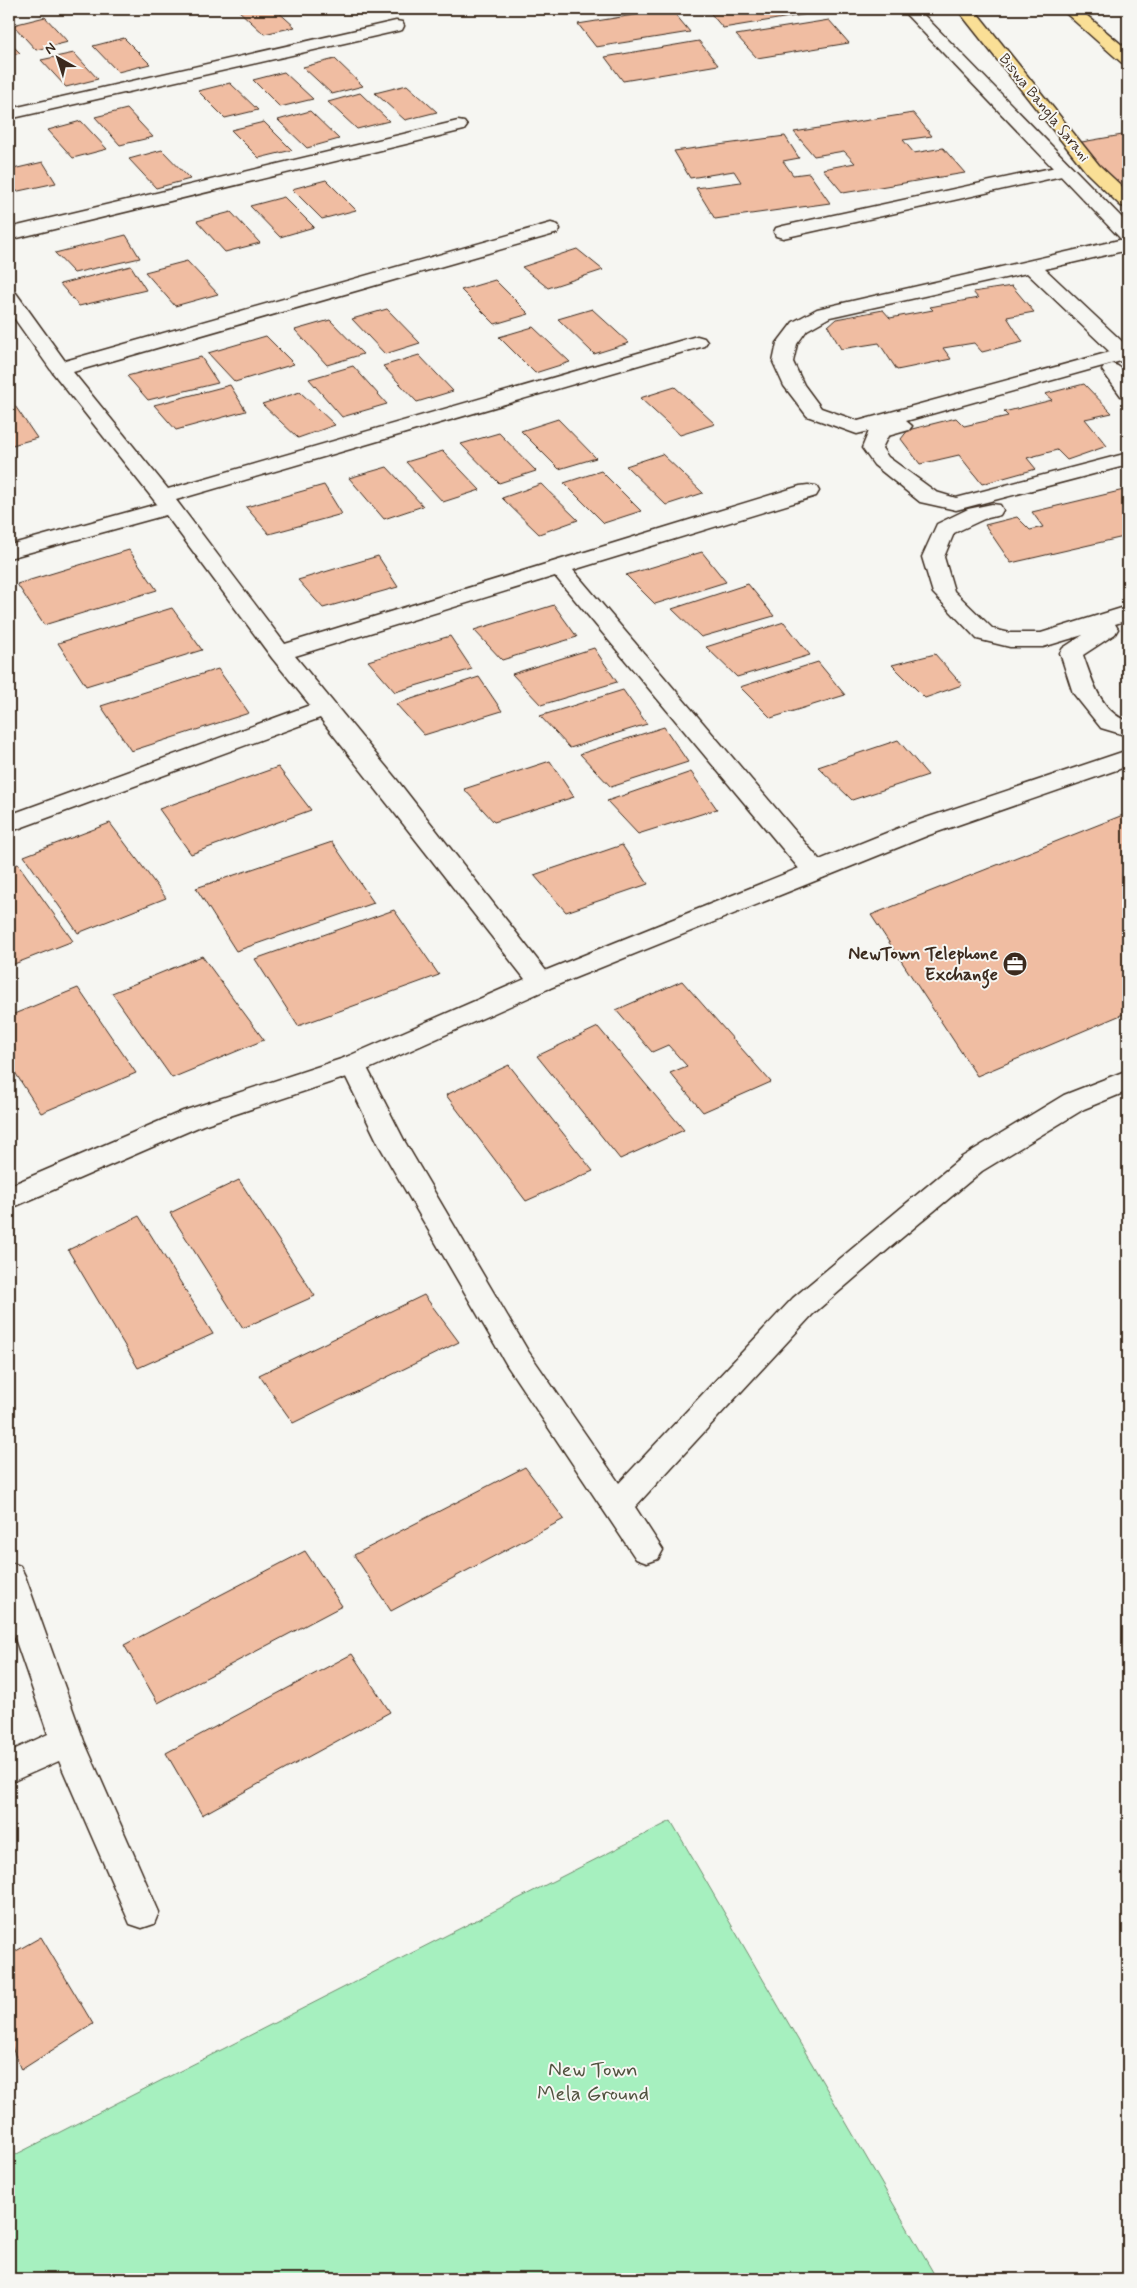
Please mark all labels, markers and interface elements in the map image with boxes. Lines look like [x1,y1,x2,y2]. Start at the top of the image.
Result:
north arrow [32,32,82,82]
text: N [41,39,60,59]
street label: Biswa Bangla Sarani [993,50,1094,167]
place label: NewTown Telephone Exchange [848,942,998,989]
office icon: NewTown Telephone Exchange [1002,951,1028,977]
park label: New Town Mela Ground [537,2056,649,2108]

